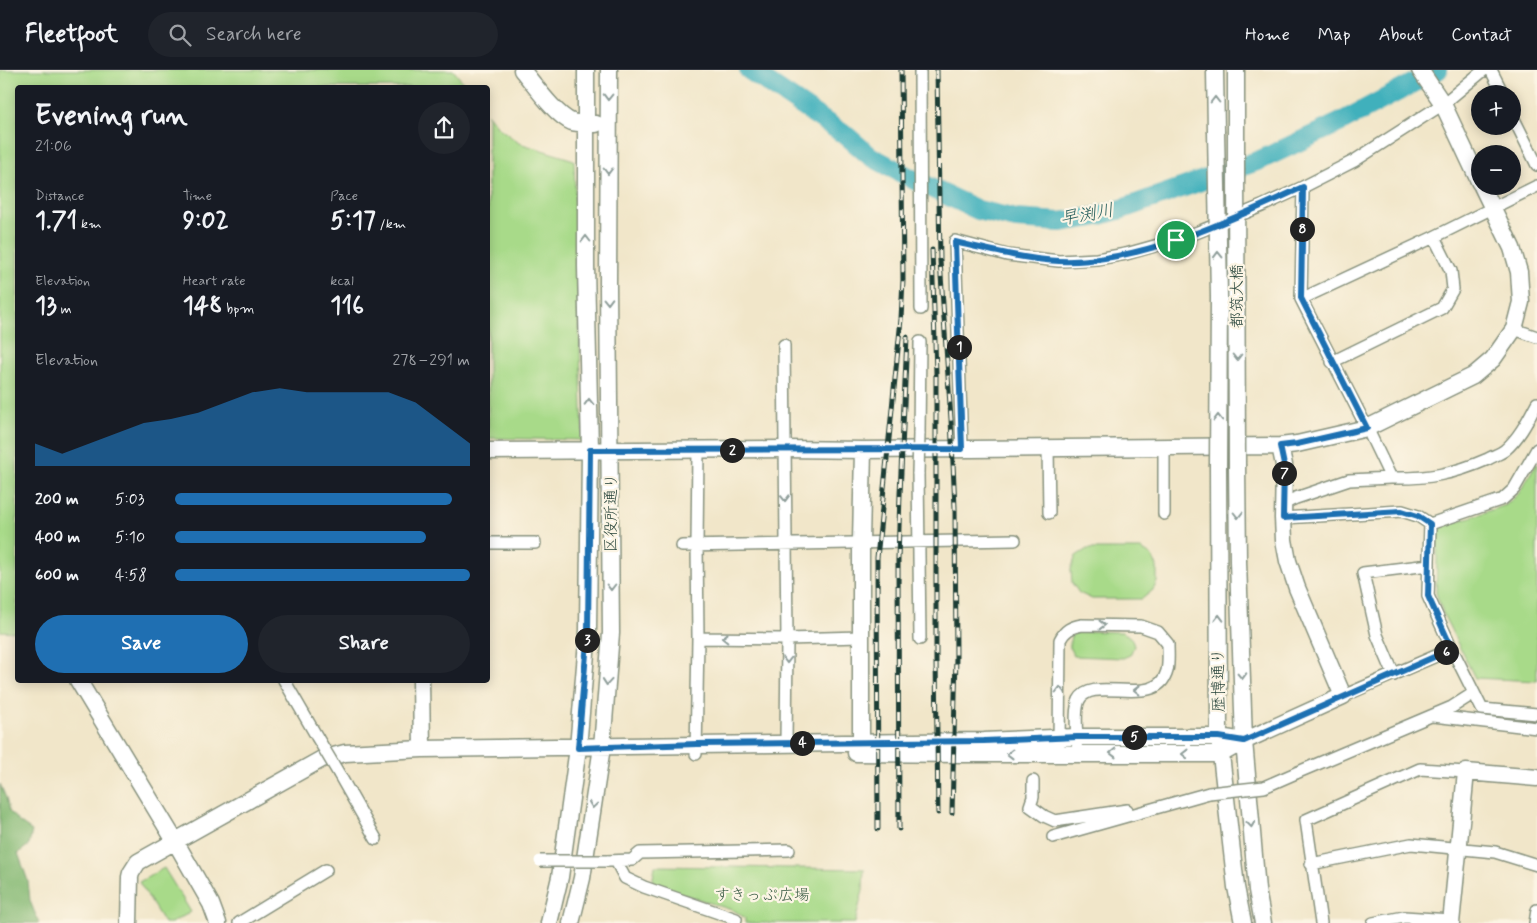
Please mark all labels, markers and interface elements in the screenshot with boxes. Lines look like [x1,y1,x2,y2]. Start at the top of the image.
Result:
search box [148,12,498,57]
text: Fleetfoot [25,19,118,50]
icon: search [166,21,194,49]
text: Search here [206,22,302,47]
text: Home [1245,23,1290,47]
text: Map [1318,23,1351,47]
text: About [1379,23,1423,47]
text: Contact [1451,23,1512,47]
map controls [1471,85,1521,195]
button: + [1471,85,1521,135]
one-way arrow [603,94,613,101]
one-way arrow [1210,96,1221,104]
text: Evening run [35,98,188,135]
button: share [418,102,470,154]
text: 21:06 [35,136,72,157]
button: − [1471,145,1521,195]
one-way arrow [603,168,613,175]
text: Distance [35,187,84,205]
text: Time [183,187,212,205]
text: Pace [330,187,358,205]
water label: 早渕川 [1058,198,1116,232]
text: 1.71 [35,205,77,238]
text: 9:02 [183,205,229,238]
text: 5:17 [330,205,376,238]
text: km [77,215,102,233]
text: /km [376,215,406,233]
pin: 8 [1290,216,1314,242]
pin [1155,219,1197,261]
text: 8 [1299,220,1306,238]
icon: arrive [1162,226,1190,254]
one-way arrow [581,235,591,243]
one-way arrow [1213,251,1223,258]
street label: 都筑大橋 [1227,264,1248,328]
text: Elevation [35,272,90,290]
text: Heart rate [183,272,246,290]
text: kcal [330,272,354,290]
text: 13 [35,290,57,323]
text: 148 [183,290,223,323]
text: 116 [330,290,364,323]
one-way arrow [603,298,613,306]
text: m [57,300,72,318]
text: bpm [223,300,255,318]
pin: 1 [946,334,972,360]
text: 1 [956,338,963,356]
text: Elevation [35,350,98,371]
text: 278–291 m [392,350,470,371]
one-way arrow [1232,354,1242,361]
one-way arrow [584,397,594,405]
one-way arrow [1213,413,1223,421]
pin: 2 [720,438,744,462]
text: 2 [729,441,736,459]
pin: 7 [1272,460,1296,486]
text: 7 [1280,464,1289,482]
street label: 区役所通り [601,473,622,553]
text: 200 m [35,489,79,510]
text: 5:03 [115,489,145,510]
one-way arrow [780,494,790,502]
one-way arrow [1233,512,1243,519]
text: 400 m [35,527,80,548]
text: 5:10 [115,527,145,548]
text: 600 m [35,565,79,586]
text: 4:58 [115,565,147,586]
one-way arrow [606,584,616,591]
one-way arrow [1213,614,1224,622]
button: Save [35,615,248,673]
button: Share [258,615,470,673]
one-way arrow [1099,620,1107,630]
pin: 3 [574,628,600,652]
text: 3 [584,631,591,649]
one-way arrow [720,633,728,644]
pin: 6 [1434,640,1458,664]
text: 6 [1443,643,1450,661]
street label: 歴博通り [1208,648,1230,712]
one-way arrow [781,656,792,664]
one-way arrow [1237,672,1247,680]
one-way arrow [602,678,613,686]
one-way arrow [1132,685,1140,695]
one-way arrow [1055,686,1065,694]
pin: 5 [1122,724,1146,750]
text: 5 [1130,728,1139,746]
pin: 4 [790,730,814,756]
text: 4 [798,734,807,752]
one-way arrow [1108,748,1116,759]
one-way arrow [1181,748,1189,759]
one-way arrow [1006,749,1014,759]
one-way arrow [588,801,599,809]
one-way arrow [1245,821,1256,829]
park label: すきっぷ広場 [714,885,810,906]

